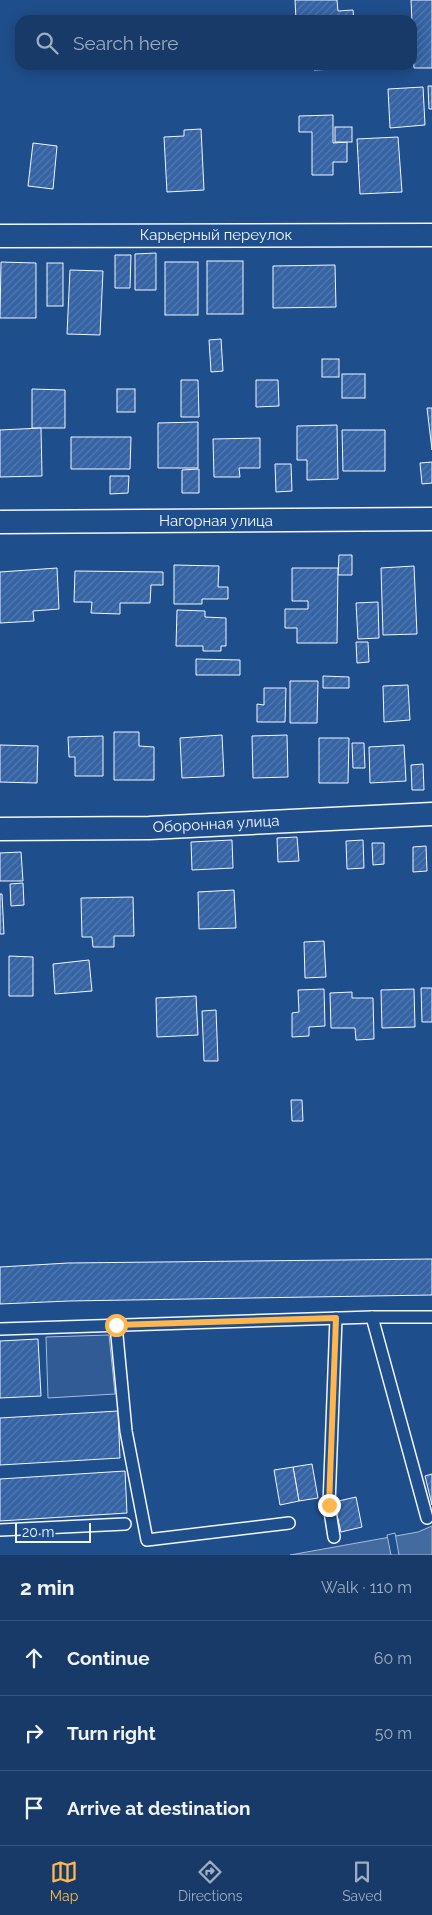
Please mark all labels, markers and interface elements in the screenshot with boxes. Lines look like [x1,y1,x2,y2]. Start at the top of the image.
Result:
search box [15,15,417,70]
icon: search [33,29,61,57]
text: Search here [73,32,179,54]
street label: Карьерный переулок [140,226,292,244]
street label: Нагорная улица [159,512,273,530]
street label: Оборонная улица [152,812,280,836]
route start [105,1314,128,1337]
route end [318,1494,341,1517]
scale bar [15,1520,91,1543]
text: 20 m [22,1524,54,1540]
text: 2 min [20,1575,74,1600]
text: Walk · 110 m [321,1578,412,1597]
icon: ahead [20,1644,48,1672]
text: Continue [67,1647,150,1669]
text: 60 m [374,1649,412,1668]
icon: right [20,1719,48,1747]
text: Turn right [67,1722,156,1744]
text: 50 m [375,1724,412,1743]
icon: arrive [20,1794,48,1822]
text: Arrive at destination [67,1797,251,1819]
tab: Map [50,1858,78,1904]
tab: Directions [178,1858,243,1904]
tab: Saved [342,1858,382,1904]

